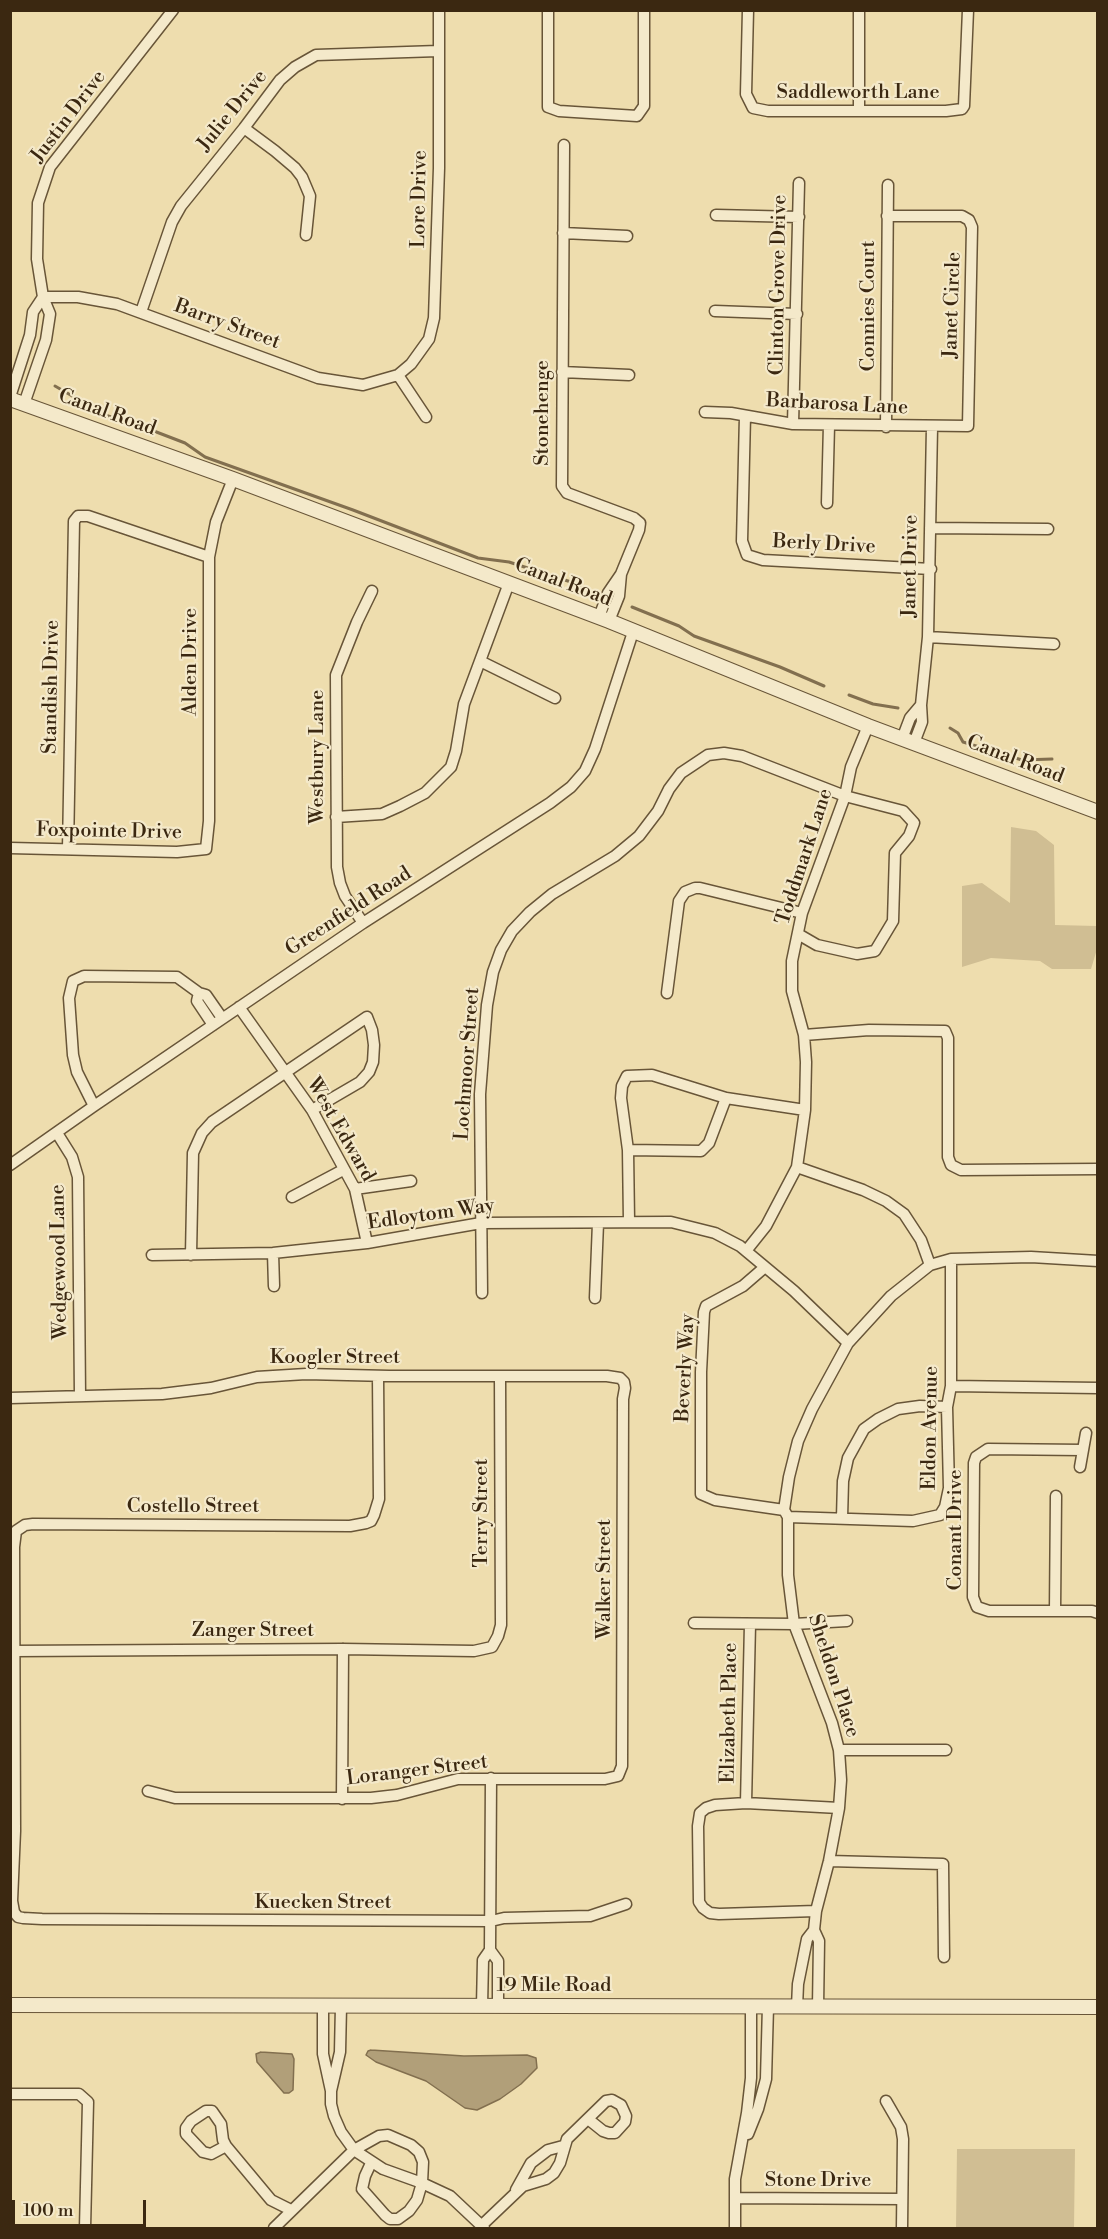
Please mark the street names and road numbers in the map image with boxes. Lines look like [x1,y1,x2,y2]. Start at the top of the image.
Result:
street label: Justin Drive [26,66,112,168]
street label: Julie Drive [193,66,273,156]
street label: Saddleworth Lane [776,81,940,105]
street label: Lore Drive [407,150,433,248]
street label: Clinton Grove Drive [765,194,793,376]
street label: Connies Court [857,240,881,372]
street label: Janet Circle [939,251,967,359]
street label: Barry Street [171,295,283,355]
street label: Stonehenge [531,360,555,466]
street label: Canal Road [55,384,159,442]
street label: Barbarosa Lane [765,389,909,421]
street label: Janet Drive [898,514,924,618]
street label: Berly Drive [772,530,876,560]
street label: Canal Road [511,553,615,613]
street label: Alden Drive [179,608,203,716]
street label: Standish Drive [39,620,65,754]
street label: Westbury Lane [306,690,330,824]
street label: Canal Road [963,730,1067,790]
street label: Toddmark Lane [772,786,838,928]
street label: Foxpointe Drive [36,819,182,845]
street label: Greenfield Road [281,862,417,962]
street label: Lochmoor Street [451,987,485,1141]
street label: West Edward [301,1074,379,1186]
street label: Wedgewood Lane [47,1184,73,1340]
street label: Edloytom Way [366,1194,496,1236]
street label: Beverly Way [671,1313,701,1423]
street label: Koogler Street [270,1346,400,1370]
street label: Eldon Avenue [918,1366,944,1490]
street label: Terry Street [470,1459,494,1567]
street label: Conant Drive [944,1469,968,1591]
street label: Costello Street [127,1495,259,1519]
street label: Walker Street [593,1519,617,1639]
street label: Sheldon Place [802,1611,864,1741]
street label: Zanger Street [192,1619,314,1643]
street label: Elizabeth Place [717,1642,743,1784]
street label: Loranger Street [345,1750,489,1792]
street label: Kuecken Street [254,1891,392,1915]
street label: 19 Mile Road [497,1974,611,1998]
street label: Stone Drive [765,2169,871,2193]

